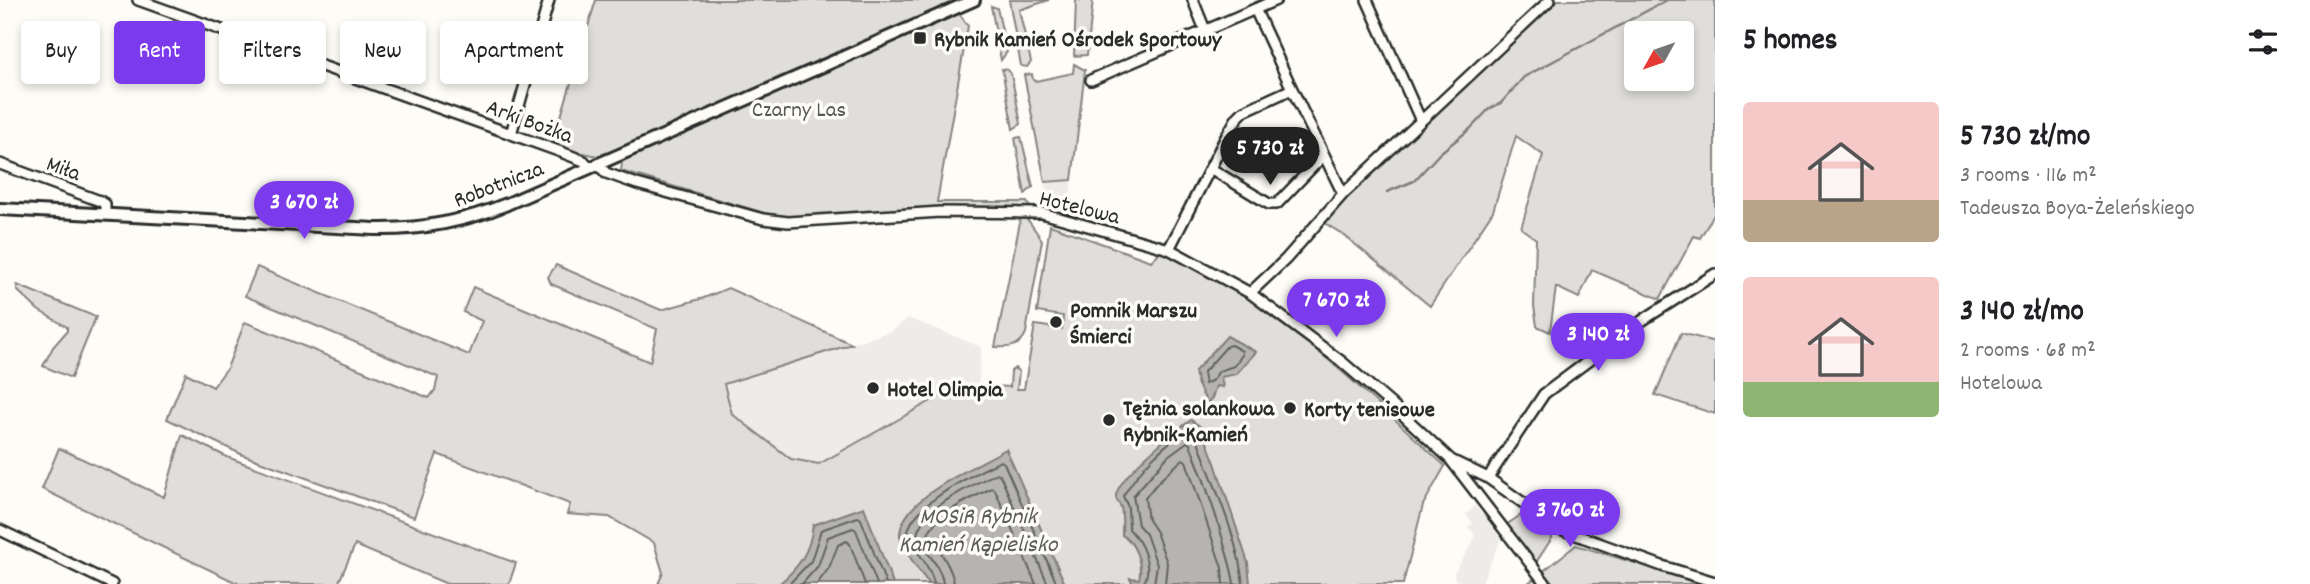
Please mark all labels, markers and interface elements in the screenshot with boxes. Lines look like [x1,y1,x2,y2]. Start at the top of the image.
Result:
chip: Buy [21,21,100,84]
chip: Rent [114,21,205,84]
chip: Filters [219,21,326,84]
chip: New [340,21,426,84]
chip: Apartment [440,21,588,84]
north arrow [1624,21,1694,91]
map controls [1624,21,1694,91]
text: 5 homes [1743,21,1837,64]
icon: filters [2244,23,2282,61]
place label: Rybnik Kamień Ośrodek Sportowy [934,25,1223,58]
marker: Rybnik Kamień Ośrodek Sportowy [912,30,928,46]
street label: Arki Bożka [481,92,578,155]
park label: Czarny Las [752,95,846,128]
text: 5 730 zł/mo [1960,117,2090,160]
pin: 5 730 zł [1198,128,1342,187]
icon: home [1799,130,1883,214]
text: 5 730 zł [1236,133,1304,166]
street label: Miła [41,149,86,192]
street label: Robotnicza [450,154,550,218]
text: 3 rooms · 116 m² [1960,160,2097,193]
pin: 3 670 zł [232,182,376,241]
street label: Hotelowa [1035,183,1124,236]
text: 3 670 zł [270,187,338,220]
text: Tadeusza Boya-Żeleńskiego [1960,193,2195,226]
pin: 7 670 zł [1264,280,1408,339]
text: 7 670 zł [1303,285,1369,318]
text: 3 140 zł/mo [1960,292,2084,335]
place label: Pomnik Marszu Śmierci [1070,296,1197,355]
icon: home [1799,305,1883,389]
marker: Pomnik Marszu Śmierci [1048,314,1064,330]
pin: 3 140 zł [1526,314,1670,373]
text: 3 140 zł [1567,319,1629,352]
text: 2 rooms · 68 m² [1960,335,2096,368]
text: Hotelowa [1960,368,2042,401]
place label: Hotel Olimpia [887,375,1004,408]
marker: Hotel Olimpia [865,380,881,396]
place label: Tężnia solankowa Rybnik-Kamień [1123,394,1275,453]
place label: Korty tenisowe [1304,395,1435,428]
marker: Korty tenisowe [1282,400,1298,416]
marker: Tężnia solankowa Rybnik-Kamień [1101,412,1117,428]
pin: 3 760 zł [1498,490,1642,549]
text: 3 760 zł [1536,495,1604,528]
water label: MOSiR Rybnik Kamień Kąpielisko [899,501,1059,563]

